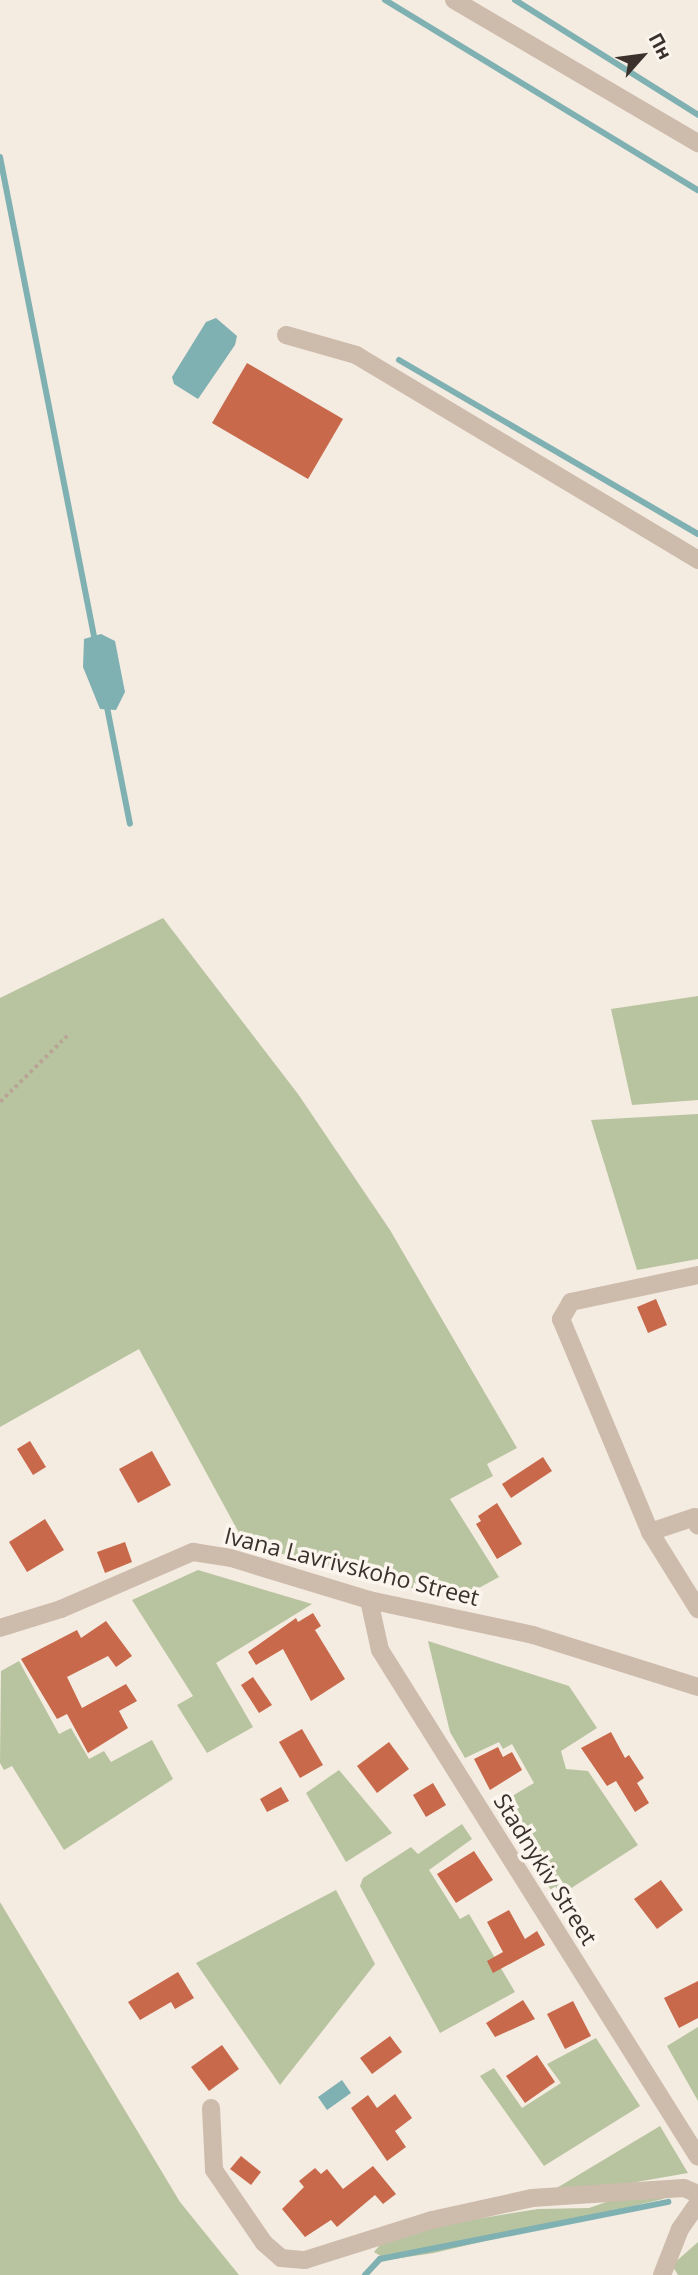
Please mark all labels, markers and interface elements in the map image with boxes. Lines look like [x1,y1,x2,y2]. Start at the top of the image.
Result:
north arrow [607,21,677,91]
text: Пн [643,28,678,64]
street label: Ivana Lavrivskoho Street [222,1521,482,1611]
street label: Stadnykiv Street [488,1788,604,1950]

